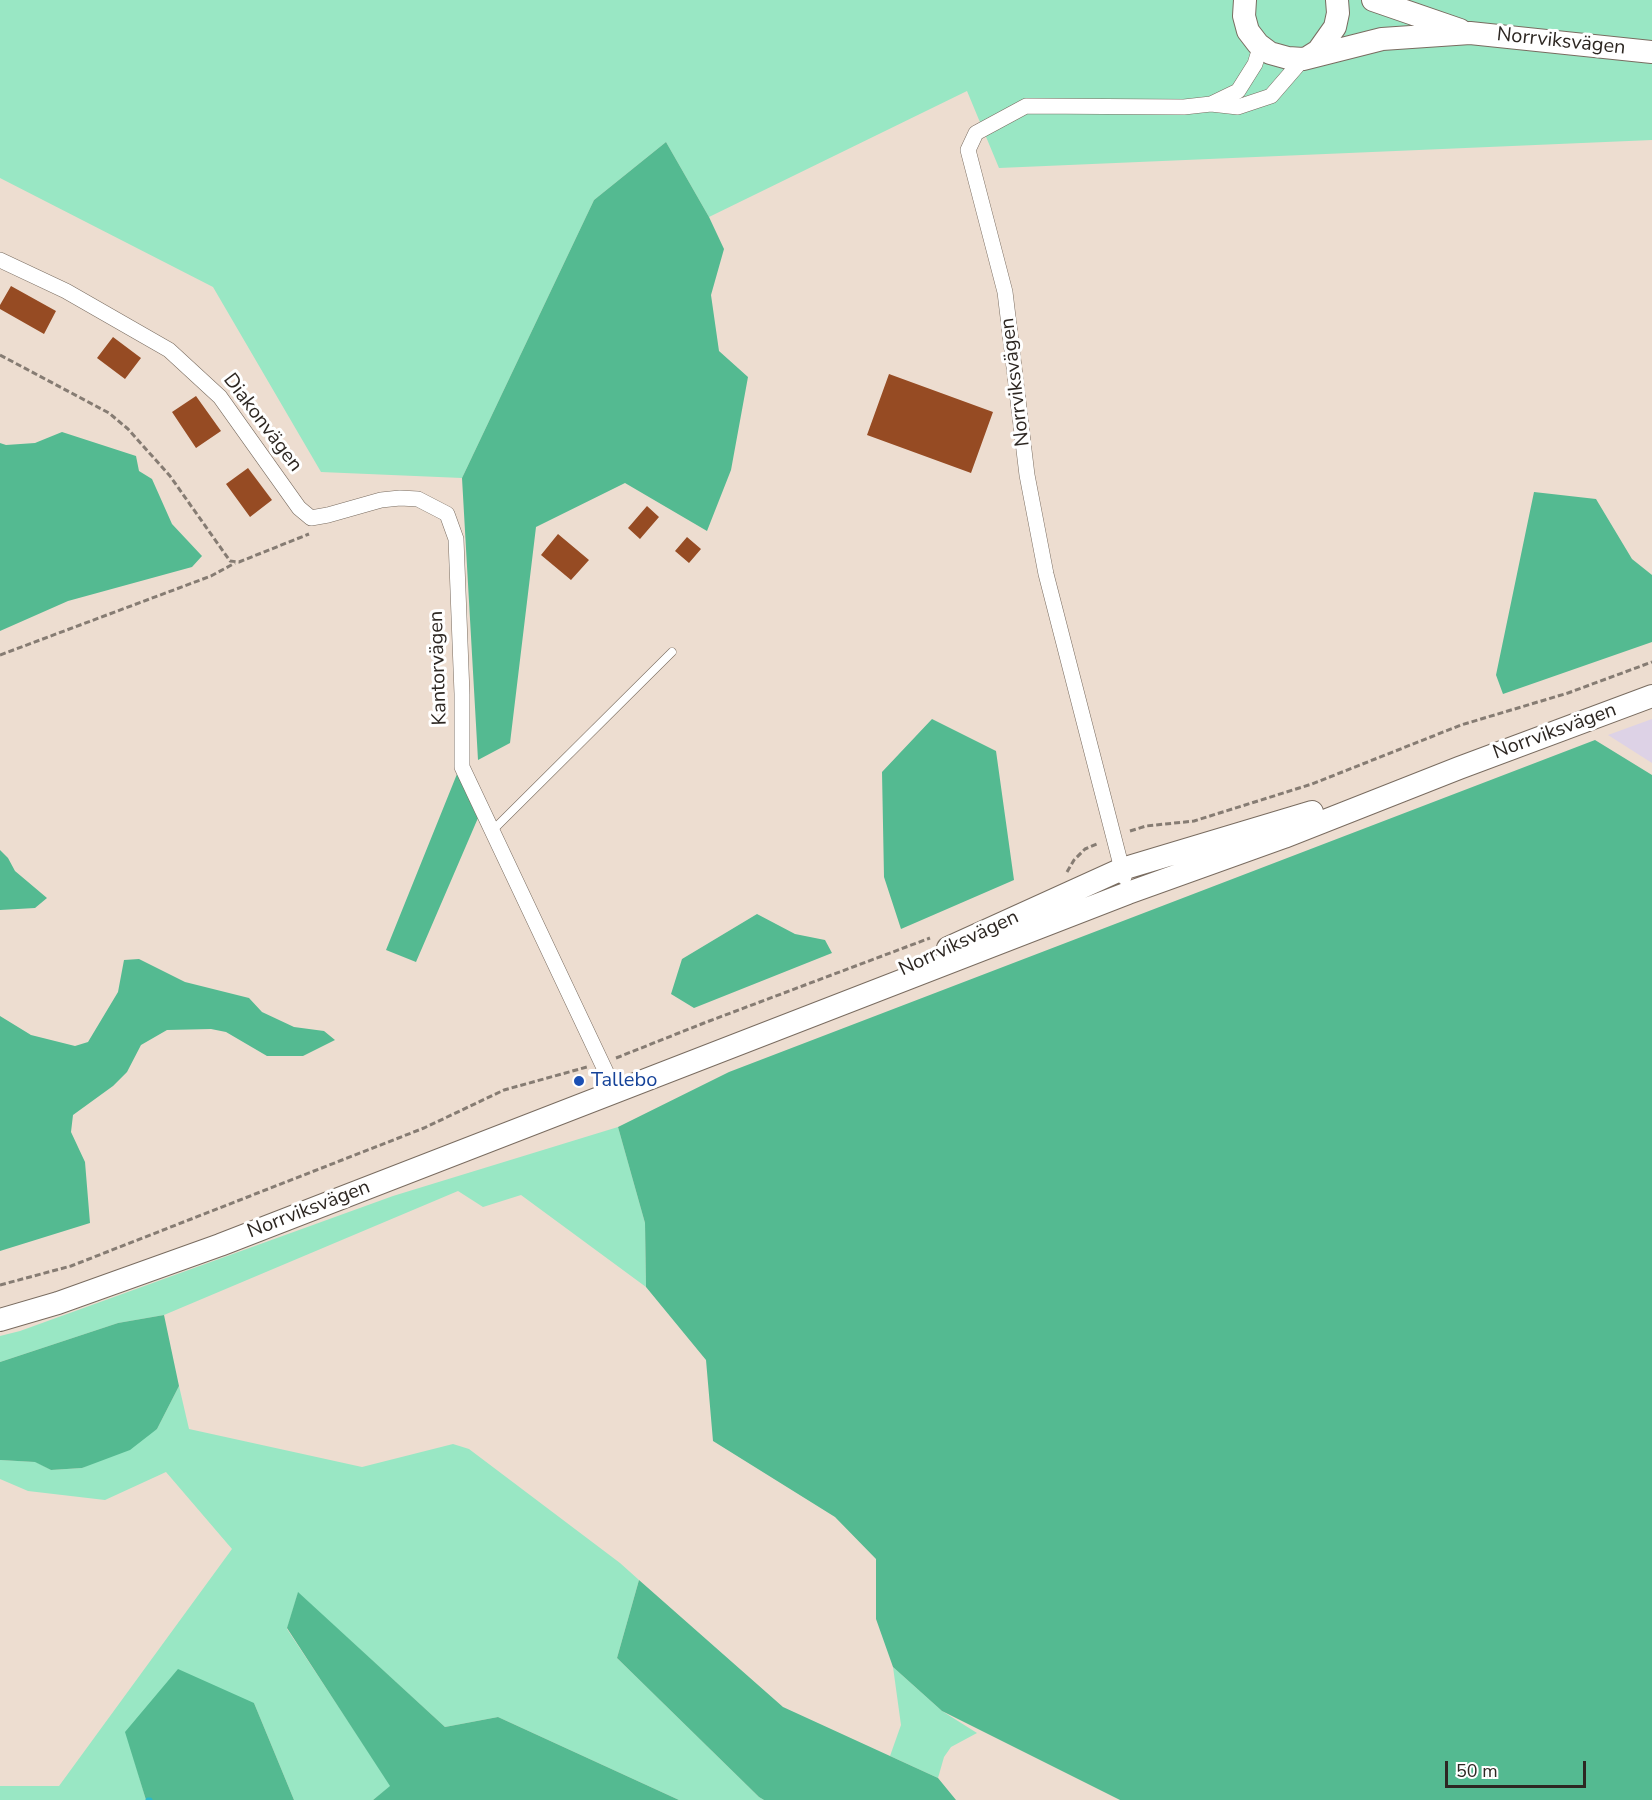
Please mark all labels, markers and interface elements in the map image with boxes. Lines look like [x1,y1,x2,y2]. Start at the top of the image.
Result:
street label: Norrviksvägen [1495,23,1627,61]
street label: Norrviksvägen [996,316,1036,448]
street label: Diakonvägen [217,369,307,477]
street label: Kantorvägen [425,610,453,726]
street label: Norrviksvägen [1490,699,1620,765]
street label: Norrviksvägen [895,906,1023,982]
place label: Tallebo [591,1069,657,1093]
marker: Tallebo [572,1074,586,1088]
street label: Norrviksvägen [244,1176,374,1244]
scale bar [1448,1749,1589,1787]
text: 50 m [1456,1759,1498,1783]

